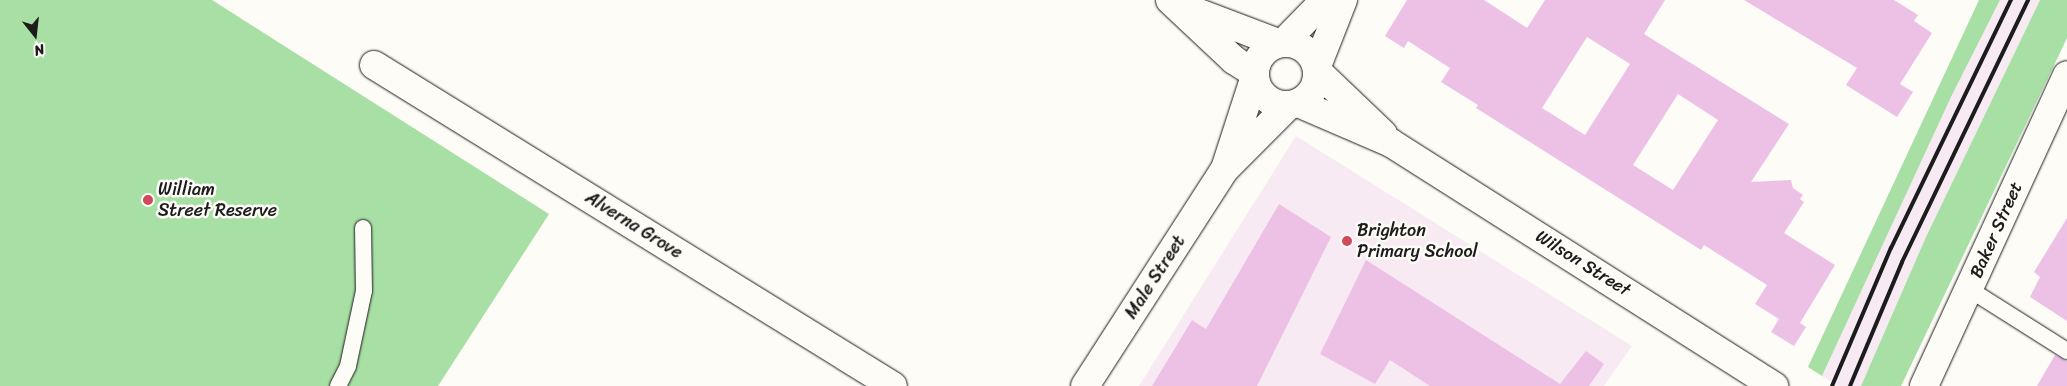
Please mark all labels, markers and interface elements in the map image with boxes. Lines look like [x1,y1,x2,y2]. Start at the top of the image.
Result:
north arrow [10,10,60,60]
text: N [31,37,47,63]
street label: Baker Street [1965,178,2027,282]
place label: William Street Reserve [158,179,277,222]
street label: Alverna Grove [581,187,687,263]
marker: William Street Reserve [142,194,154,206]
place label: Brighton Primary School [1357,220,1478,262]
street label: Wilson Street [1531,225,1635,301]
street label: Male Street [1120,231,1190,323]
marker: Brighton Primary School [1341,235,1353,247]

